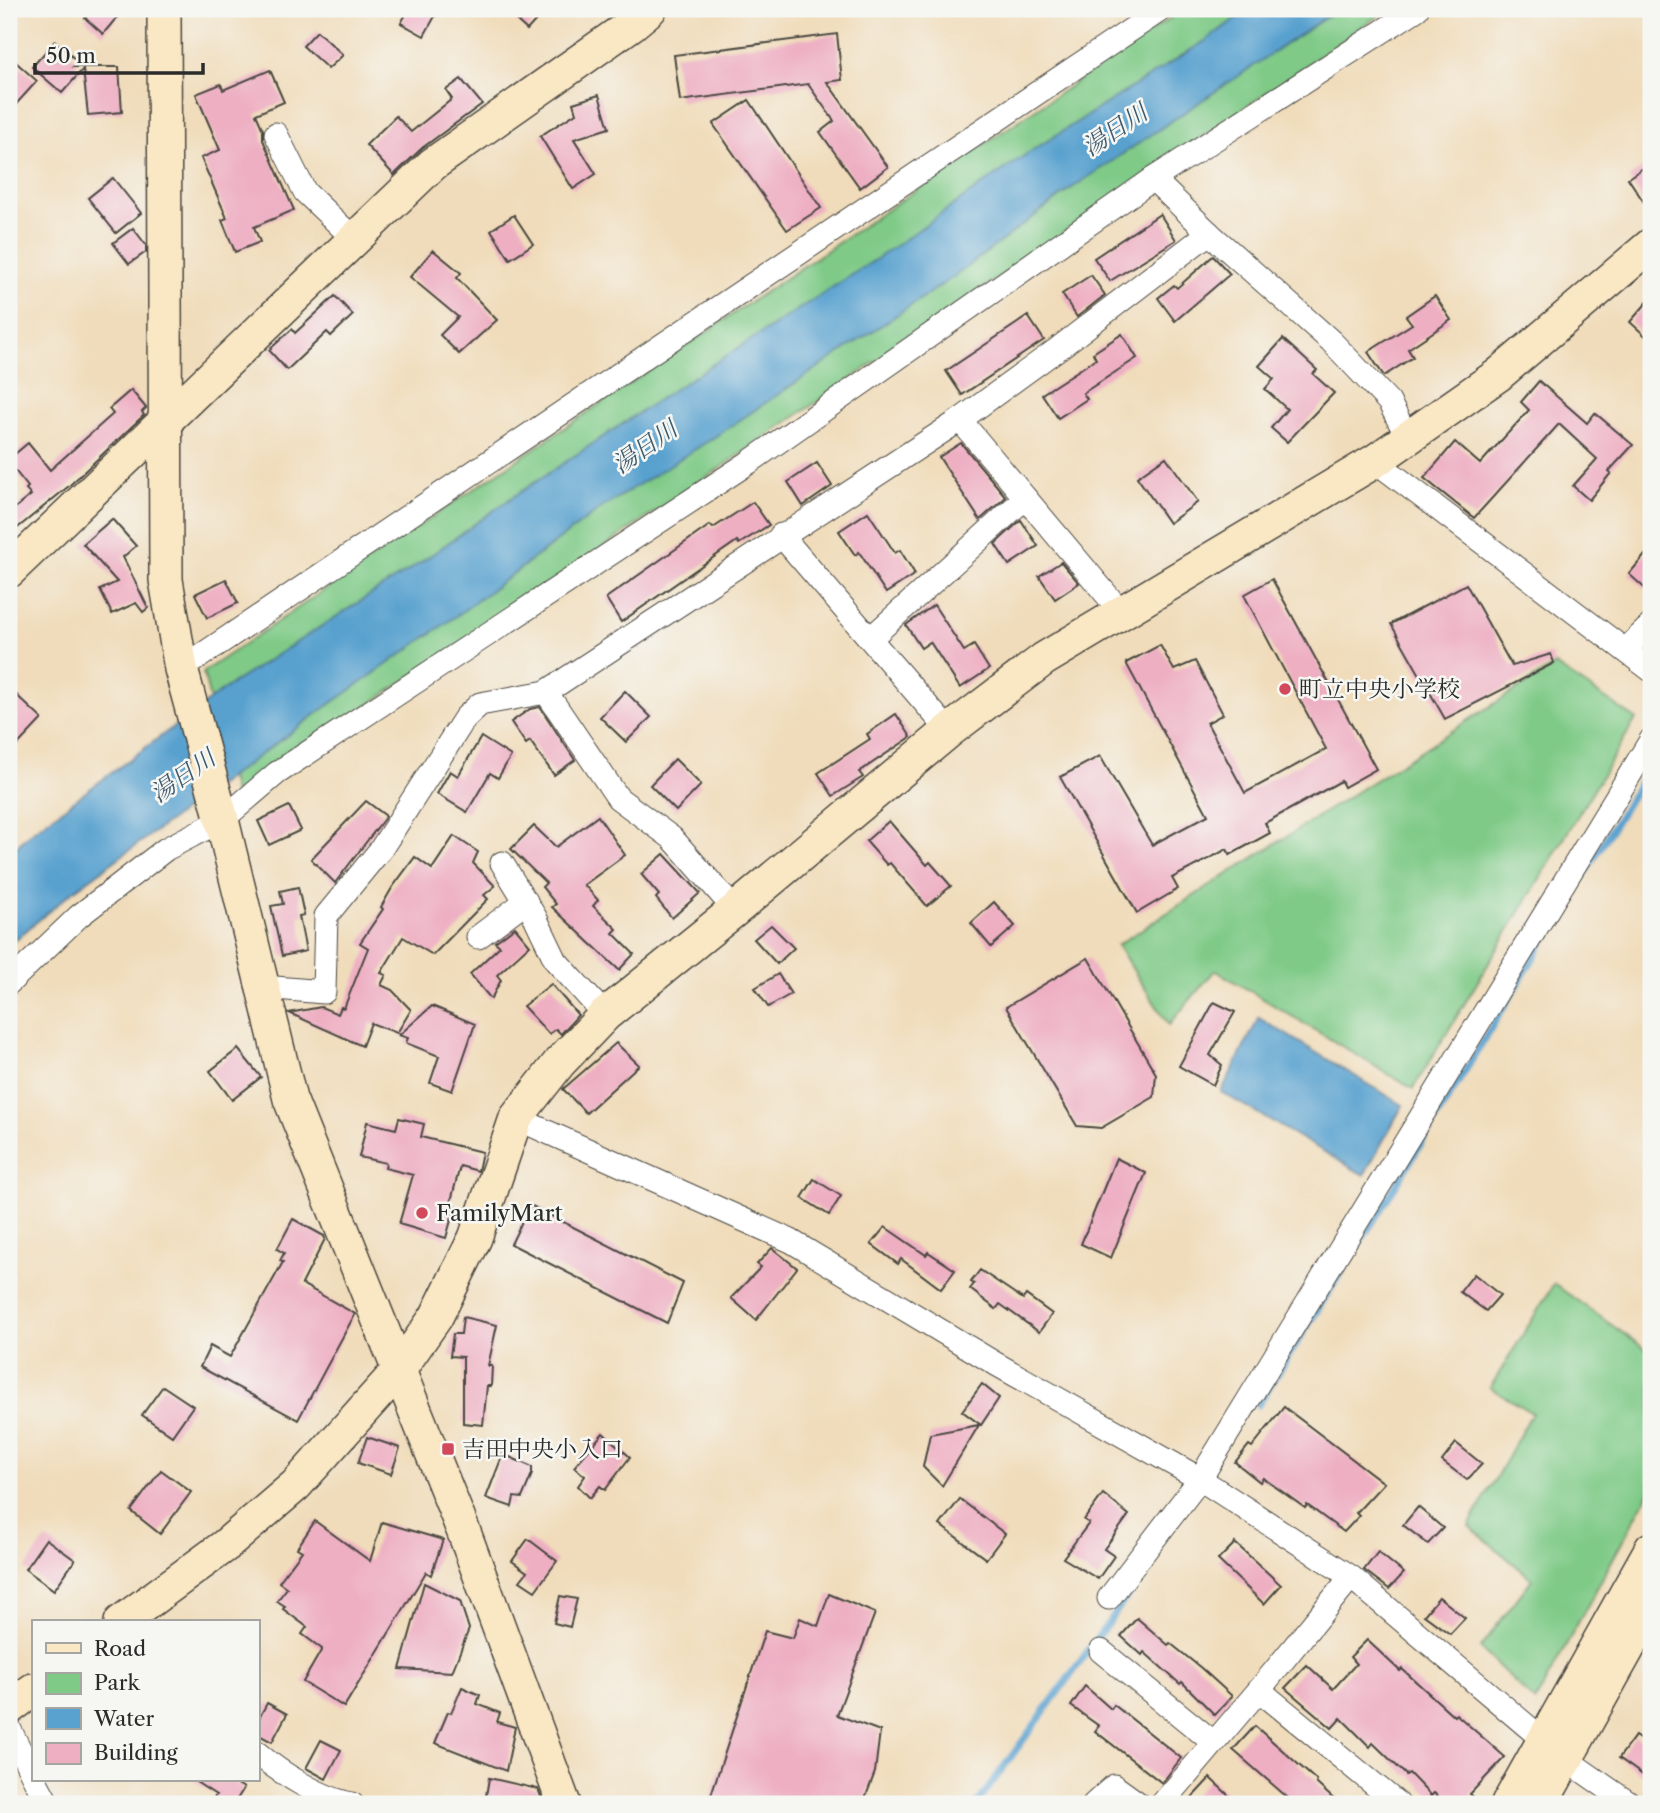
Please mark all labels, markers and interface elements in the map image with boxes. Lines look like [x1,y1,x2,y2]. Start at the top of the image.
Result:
scale bar [35,32,203,76]
text: 50 m [46,43,96,68]
water label: 湯日川 [1077,96,1155,162]
water label: 湯日川 [607,412,685,479]
place label: 町立中央小学校 [1299,675,1460,703]
marker: 町立中央小学校 [1277,681,1293,697]
water label: 湯日川 [145,741,223,808]
place label: FamilyMart [436,1199,563,1227]
marker: FamilyMart [414,1205,430,1221]
place label: 吉田中央小入口 [462,1435,623,1463]
marker: 吉田中央小入口 [440,1441,456,1457]
legend [32,1620,259,1782]
text: Road [94,1636,146,1661]
text: Park [94,1670,140,1695]
text: Water [93,1706,154,1731]
text: Building [94,1740,179,1765]

